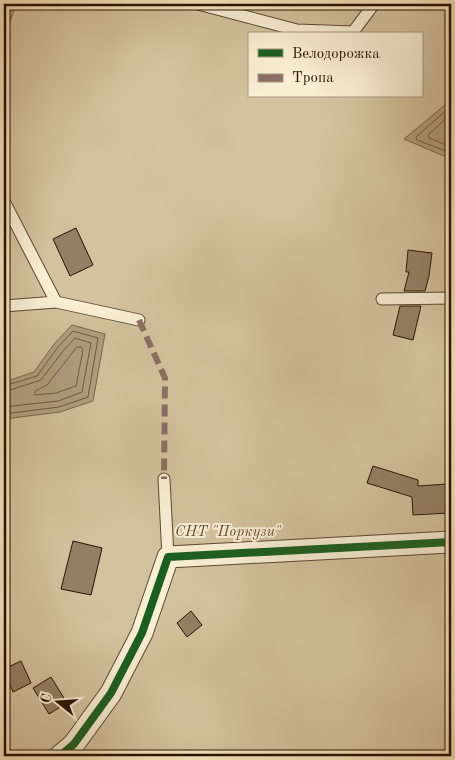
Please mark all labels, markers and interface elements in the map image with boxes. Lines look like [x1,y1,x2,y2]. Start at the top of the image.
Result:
legend [248,32,422,98]
text: Велодорожка [292,47,380,62]
text: Тропа [292,71,334,86]
park label: СНТ "Поркузи" [175,525,282,540]
north arrow [32,678,82,728]
text: С [38,692,55,705]

